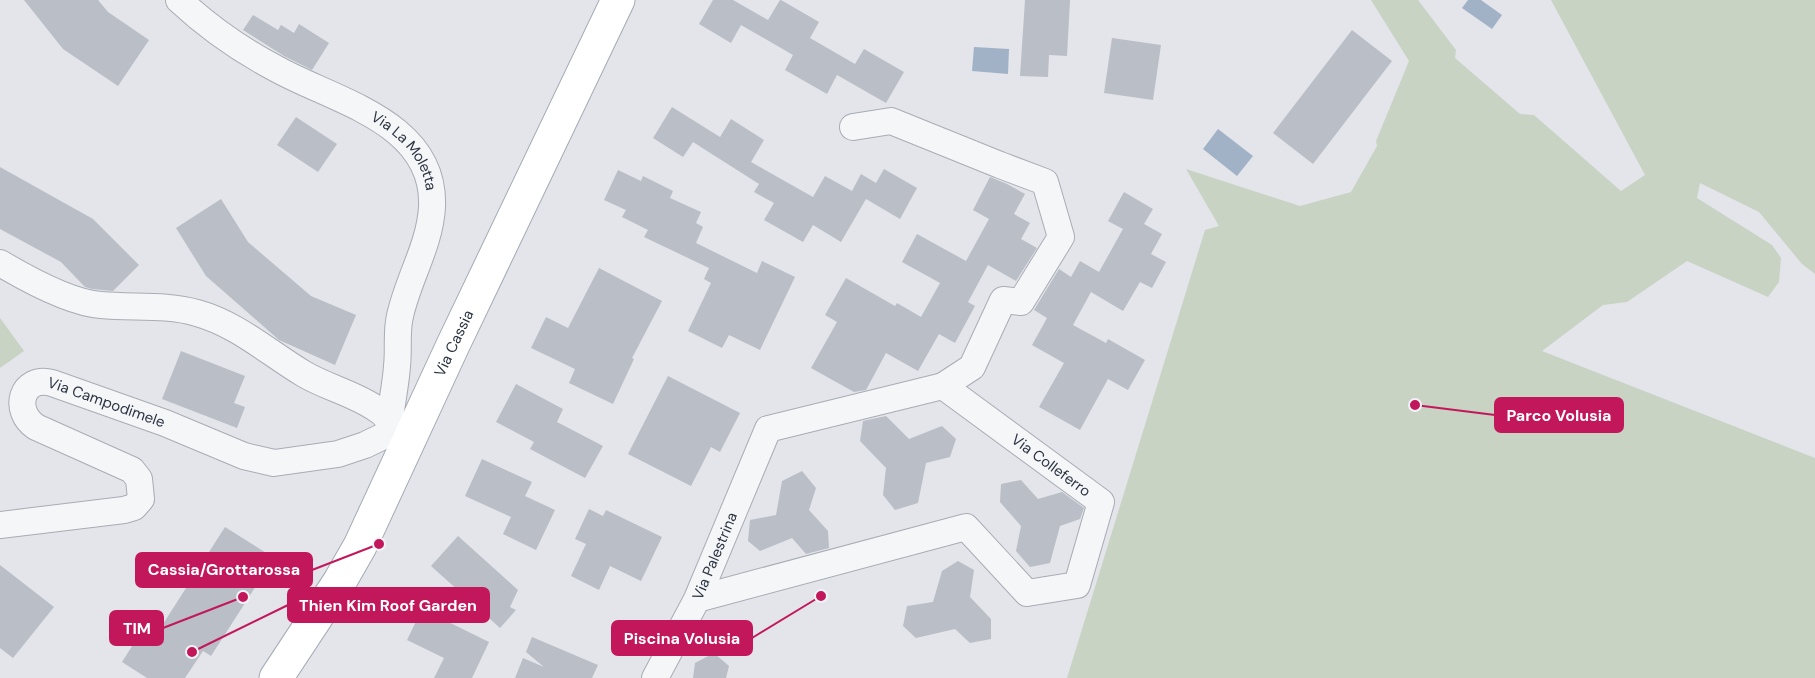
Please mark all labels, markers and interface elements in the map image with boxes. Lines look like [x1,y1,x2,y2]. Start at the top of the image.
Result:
street label: Via La Moletta [367,107,441,192]
street label: Via Cassia [430,307,478,380]
street label: Via Campodimele [45,372,168,432]
callout: Parco Volusia [1495,398,1623,432]
text: Parco Volusia [1507,405,1611,426]
street label: Via Colleferro [1007,430,1095,501]
street label: Via Palestrina [688,509,742,603]
callout: Cassia/Grottarossa [136,553,312,587]
text: Cassia/Grottarossa [148,559,300,580]
callout: Thien Kim Roof Garden [288,588,489,622]
text: Thien Kim Roof Garden [299,595,477,616]
callout: TIM [110,611,163,645]
text: TIM [123,618,151,639]
callout: Piscina Volusia [612,621,752,655]
text: Piscina Volusia [624,628,740,649]

